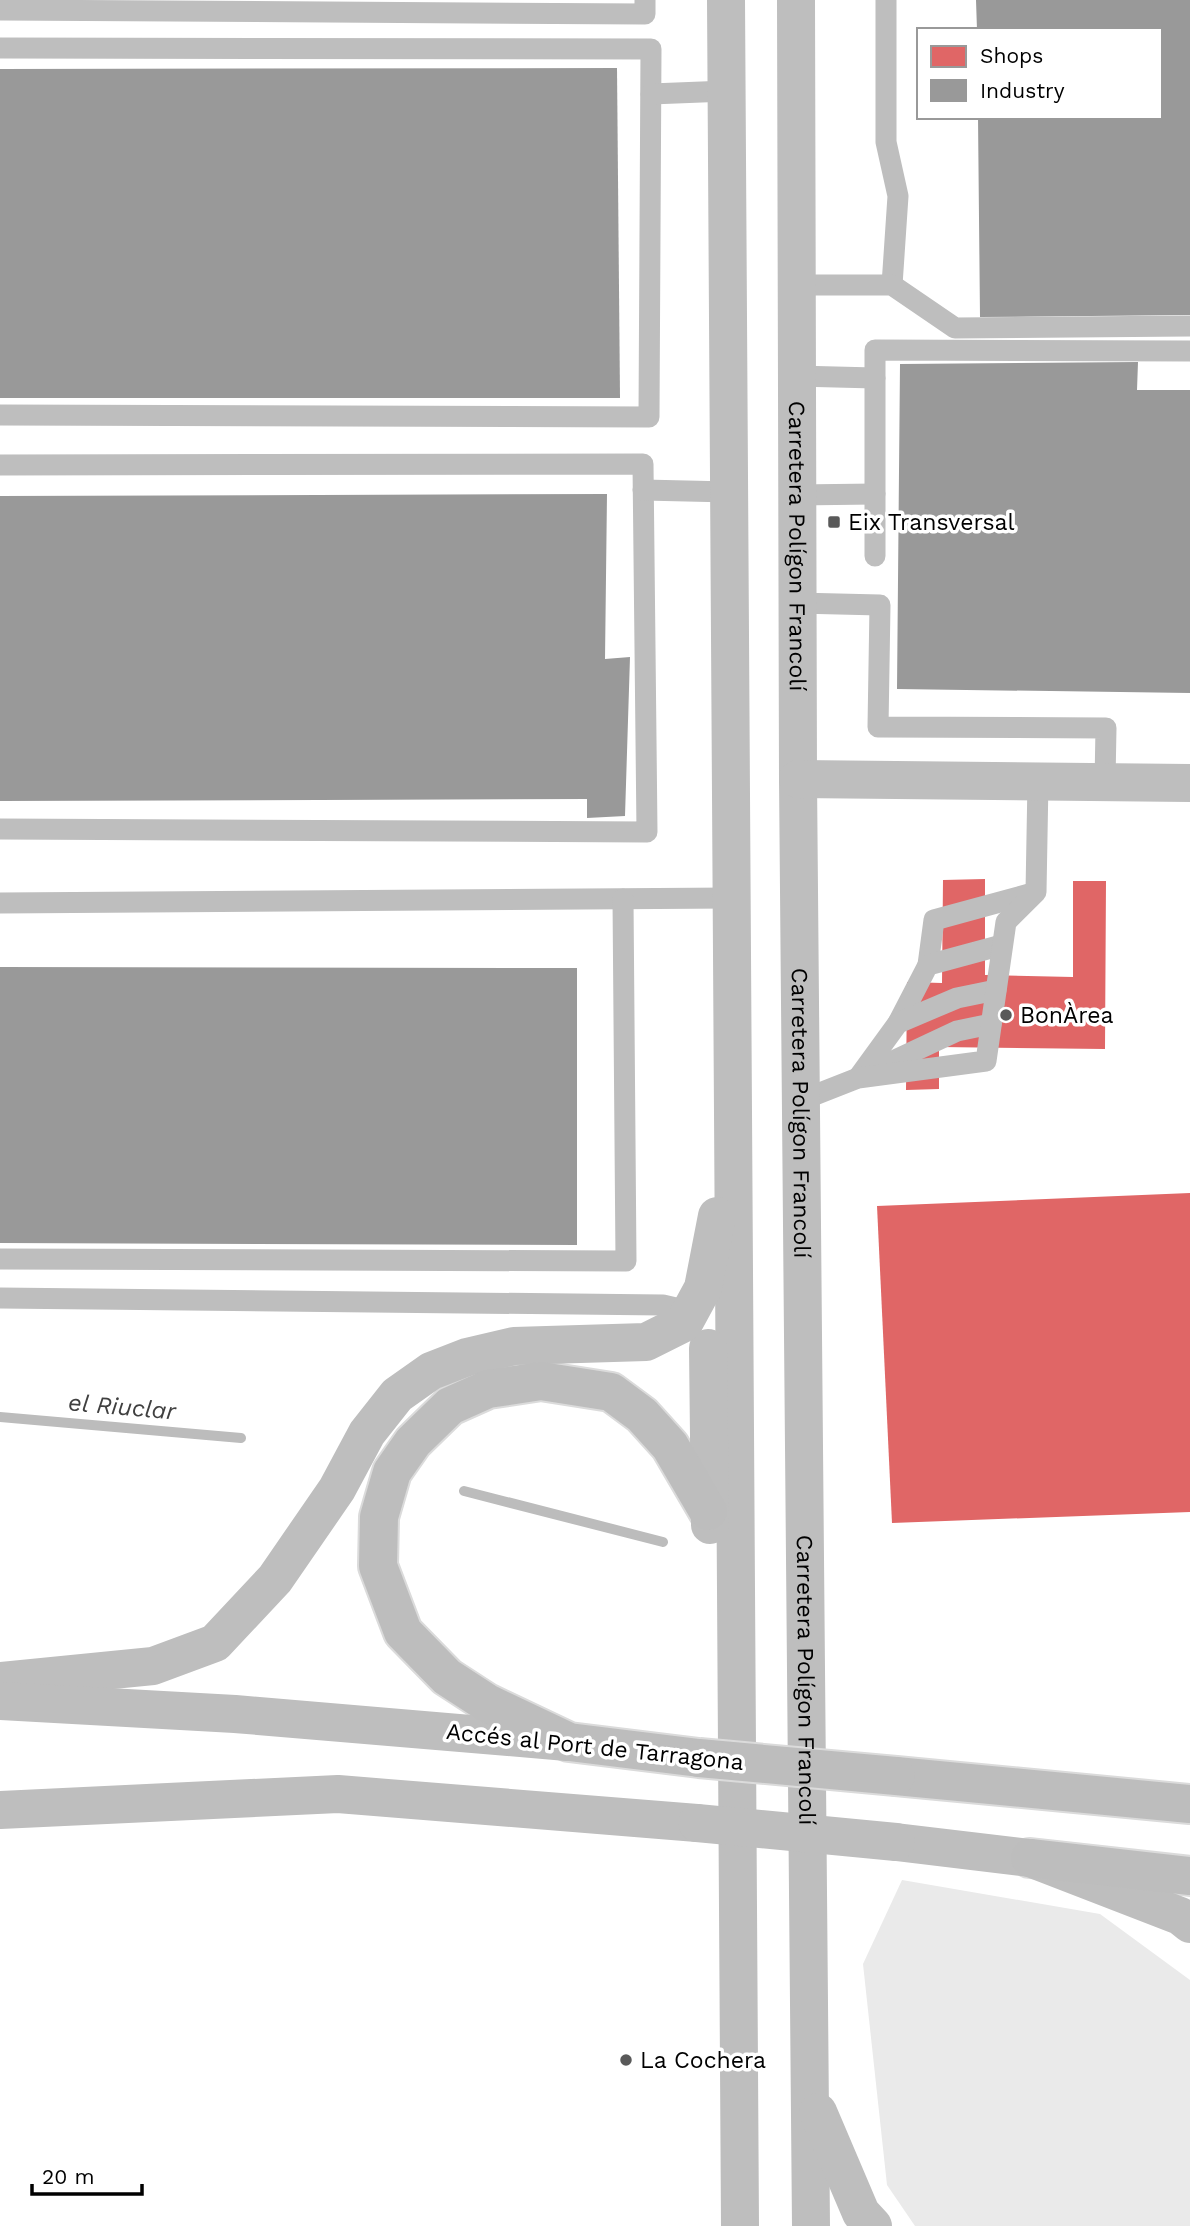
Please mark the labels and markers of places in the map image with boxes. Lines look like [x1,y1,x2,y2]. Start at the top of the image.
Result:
place label: Eix Transversal [848,509,1015,536]
marker: Eix Transversal [826,514,842,530]
place label: BonÀrea [1020,1002,1114,1029]
marker: BonÀrea [998,1007,1014,1023]
place label: La Cochera [640,2047,766,2074]
marker: La Cochera [618,2052,634,2068]

